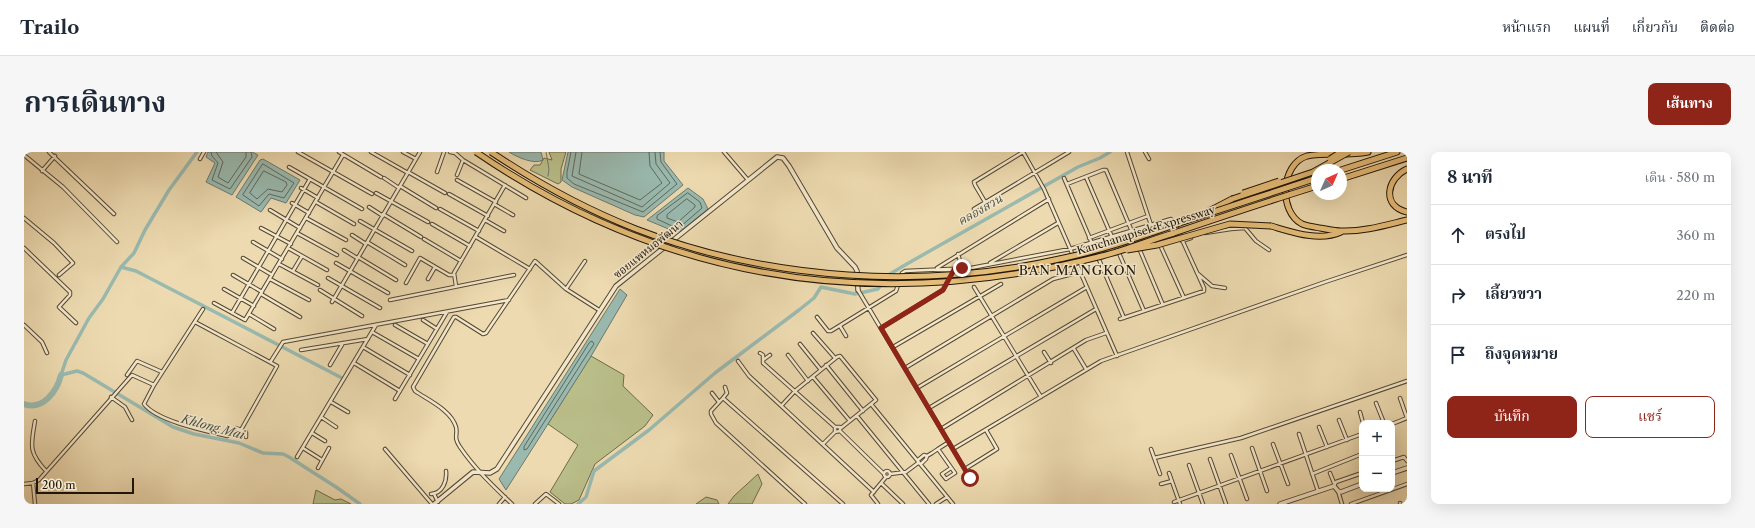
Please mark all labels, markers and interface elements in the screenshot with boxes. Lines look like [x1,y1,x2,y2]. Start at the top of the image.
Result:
text: Trailo [20,16,79,39]
text: หน้าแรก [1502,18,1551,36]
text: แผนที่ [1573,18,1610,36]
text: เกี่ยวกับ [1632,18,1678,36]
text: ติดต่อ [1700,18,1735,36]
button: เส้นทาง [1648,83,1731,125]
text: การเดินทาง [24,85,166,119]
north arrow [1311,164,1347,200]
text: 8 นาที [1447,167,1493,187]
text: เดิน · 580 m [1645,169,1715,185]
water label: คลองสวน [955,191,1005,228]
street label: Kanchanapisek Expressway [1075,202,1218,258]
street label: ซอยแพหมอพัฒนา [610,217,686,281]
icon: ahead [1447,224,1469,246]
text: ตรงไป [1485,224,1526,243]
text: 360 m [1676,227,1715,243]
route end [953,259,971,277]
district label: BAN MANGKON [1019,262,1137,278]
icon: right [1447,284,1469,306]
text: เลี้ยวขวา [1485,284,1542,303]
text: 220 m [1676,287,1715,303]
icon: arrive [1447,344,1469,366]
text: ถึงจุดหมาย [1485,344,1558,363]
button: บันทึก [1447,396,1577,438]
button: แชร์ [1585,396,1715,438]
water label: Khlong Mai [179,411,247,442]
map controls [1359,420,1395,492]
button: + [1359,420,1395,456]
button: − [1359,456,1395,492]
route start [961,469,979,487]
scale bar [36,476,134,495]
text: 200 m [42,478,75,492]

